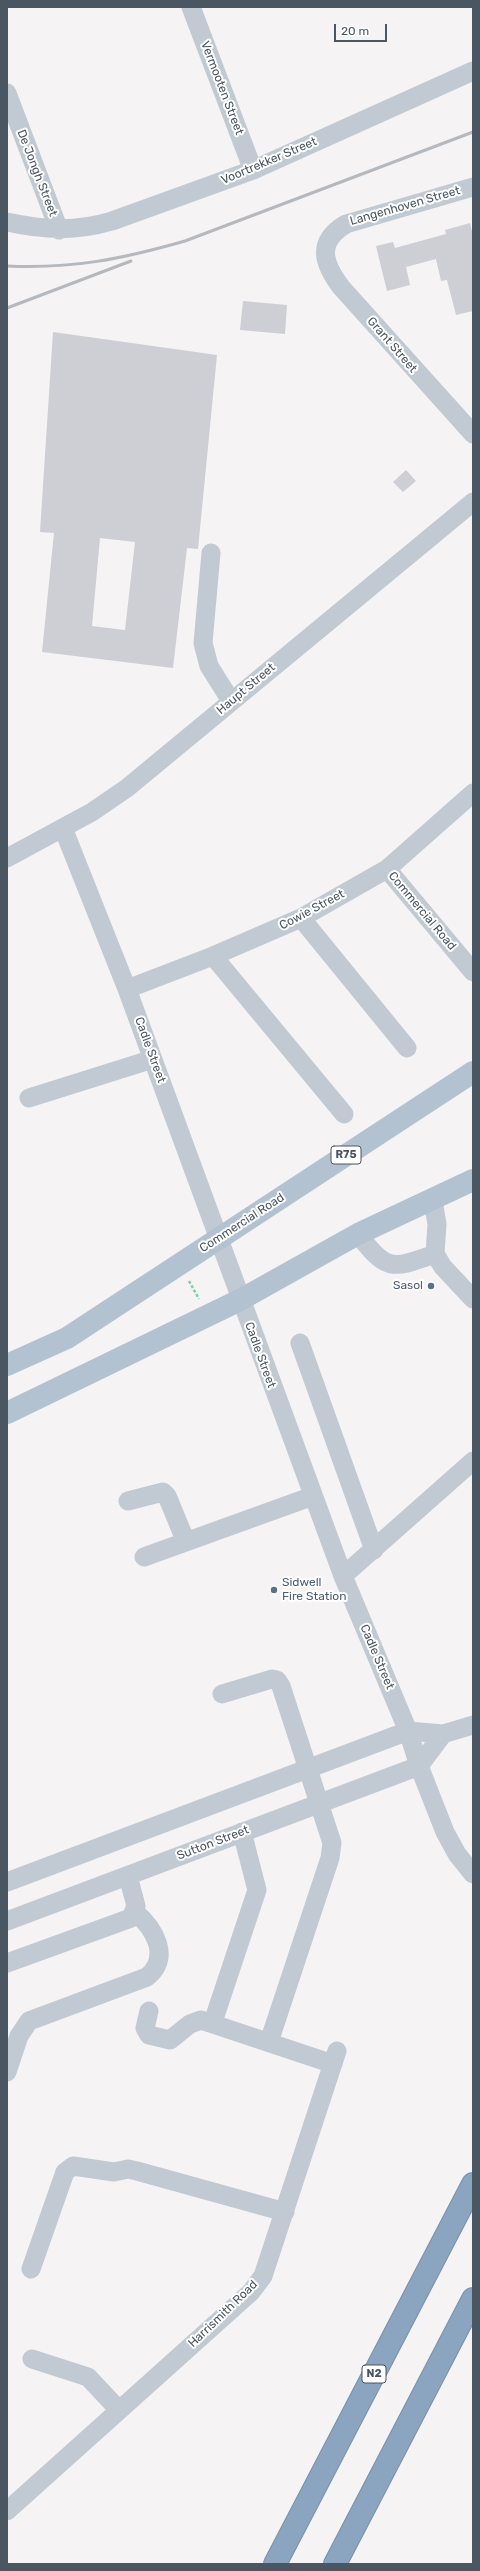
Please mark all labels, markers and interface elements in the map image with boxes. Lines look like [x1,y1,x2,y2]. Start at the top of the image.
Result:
scale bar [336,16,389,42]
text: 20 m [341,24,369,38]
street label: Vermooten Street [197,39,247,137]
street label: De Jongh Street [14,128,60,218]
street label: Voortrekker Street [219,134,319,188]
street label: Langenhoven Street [348,183,462,229]
street label: Grant Street [364,314,420,376]
street label: Haupt Street [214,660,278,718]
street label: Commercial Road [385,869,459,953]
street label: Cowie Street [277,887,347,933]
street label: Cadle Street [131,1015,169,1085]
road number: R75 [331,1146,361,1164]
street label: Commercial Road [197,1190,287,1256]
place label: Sasol [393,1279,423,1293]
marker: Sasol [426,1281,436,1291]
street label: Cadle Street [241,1320,279,1390]
place label: Sidwell Fire Station [282,1576,346,1604]
marker: Sidwell Fire Station [269,1585,279,1595]
street label: Cadle Street [357,1622,397,1692]
street label: Sutton Street [175,1823,251,1863]
street label: Harrismith Road [186,2277,260,2351]
road number: N2 [362,2365,386,2383]

